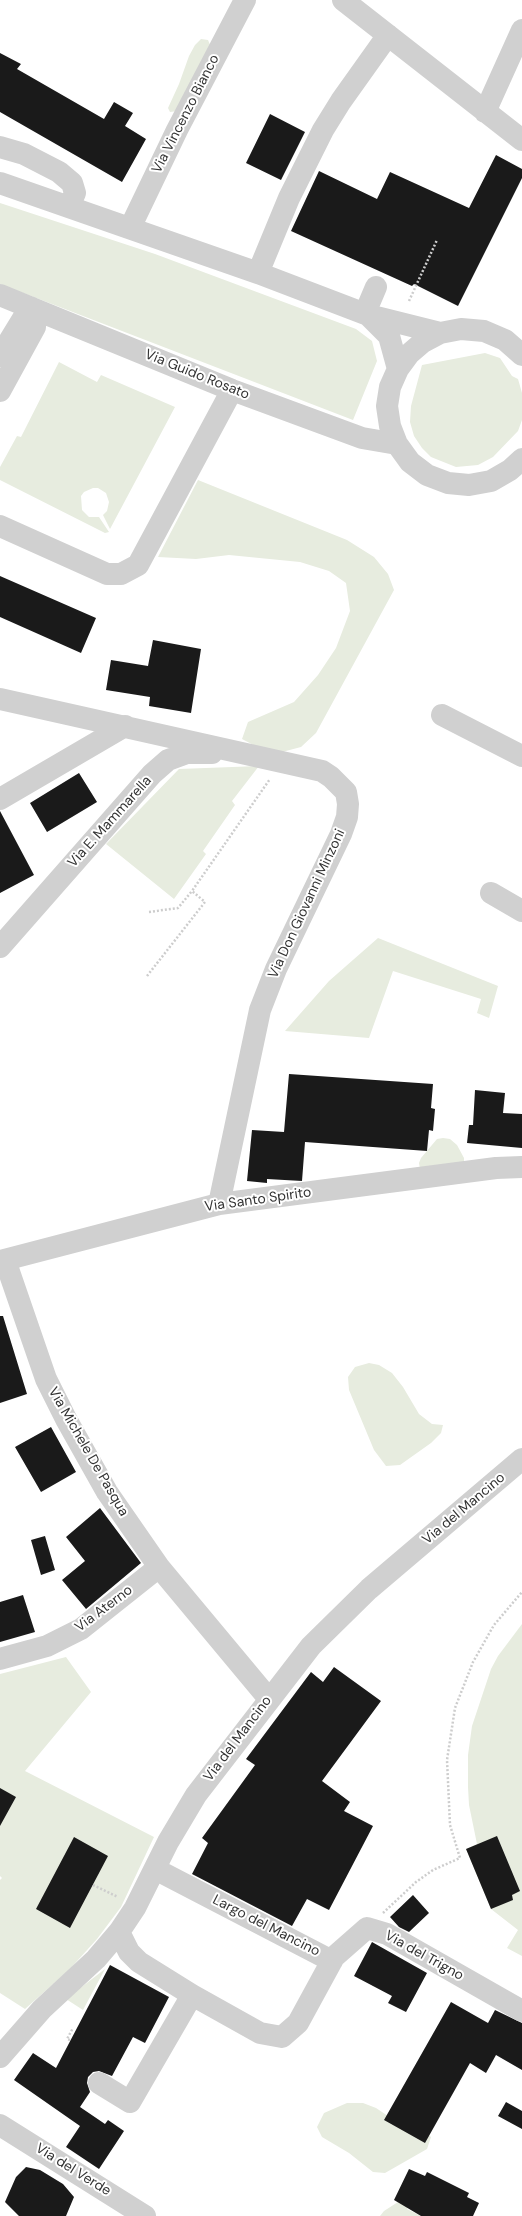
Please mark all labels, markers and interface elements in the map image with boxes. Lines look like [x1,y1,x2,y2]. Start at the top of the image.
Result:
street label: Via Vincenzo Bianco [149,52,223,176]
street label: Via Guido Rosato [142,346,252,404]
street label: Via E. Mammarella [65,773,155,871]
street label: Via Don Giovanni Minzoni [265,827,349,981]
street label: Via Santo Spirito [204,1184,312,1216]
street label: Via Michele De Pasqua [44,1385,132,1519]
street label: Via del Mancino [419,1470,509,1548]
street label: Via Aterno [72,1582,136,1636]
street label: Via del Mancino [200,1693,276,1785]
street label: Largo del Mancino [209,1892,323,1960]
street label: Via del Trigno [382,1927,466,1985]
street label: Via del Verde [32,2140,114,2200]

